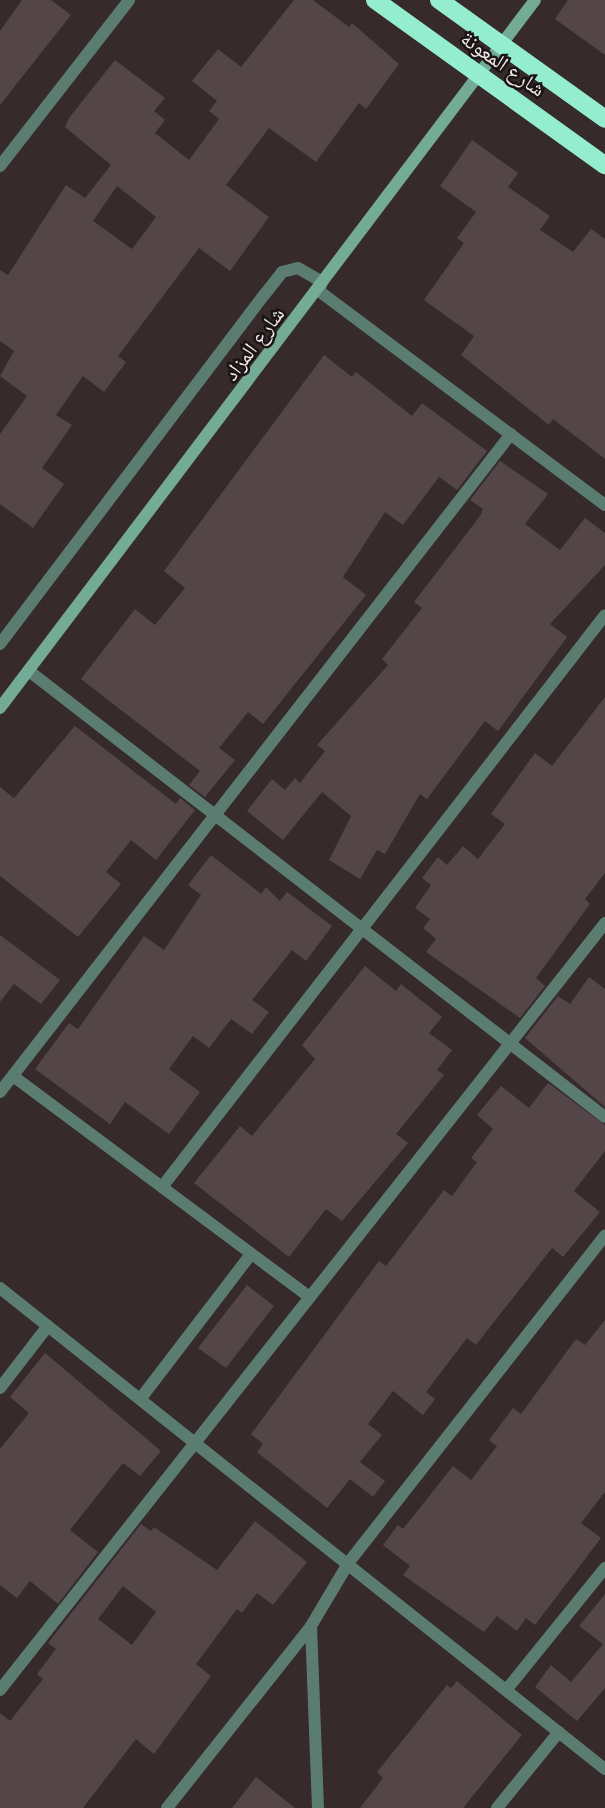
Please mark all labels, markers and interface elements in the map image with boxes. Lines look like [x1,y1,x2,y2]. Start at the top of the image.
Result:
street label: شارع المعونة [456,26,550,102]
street label: شارع المزاد [218,302,290,386]

